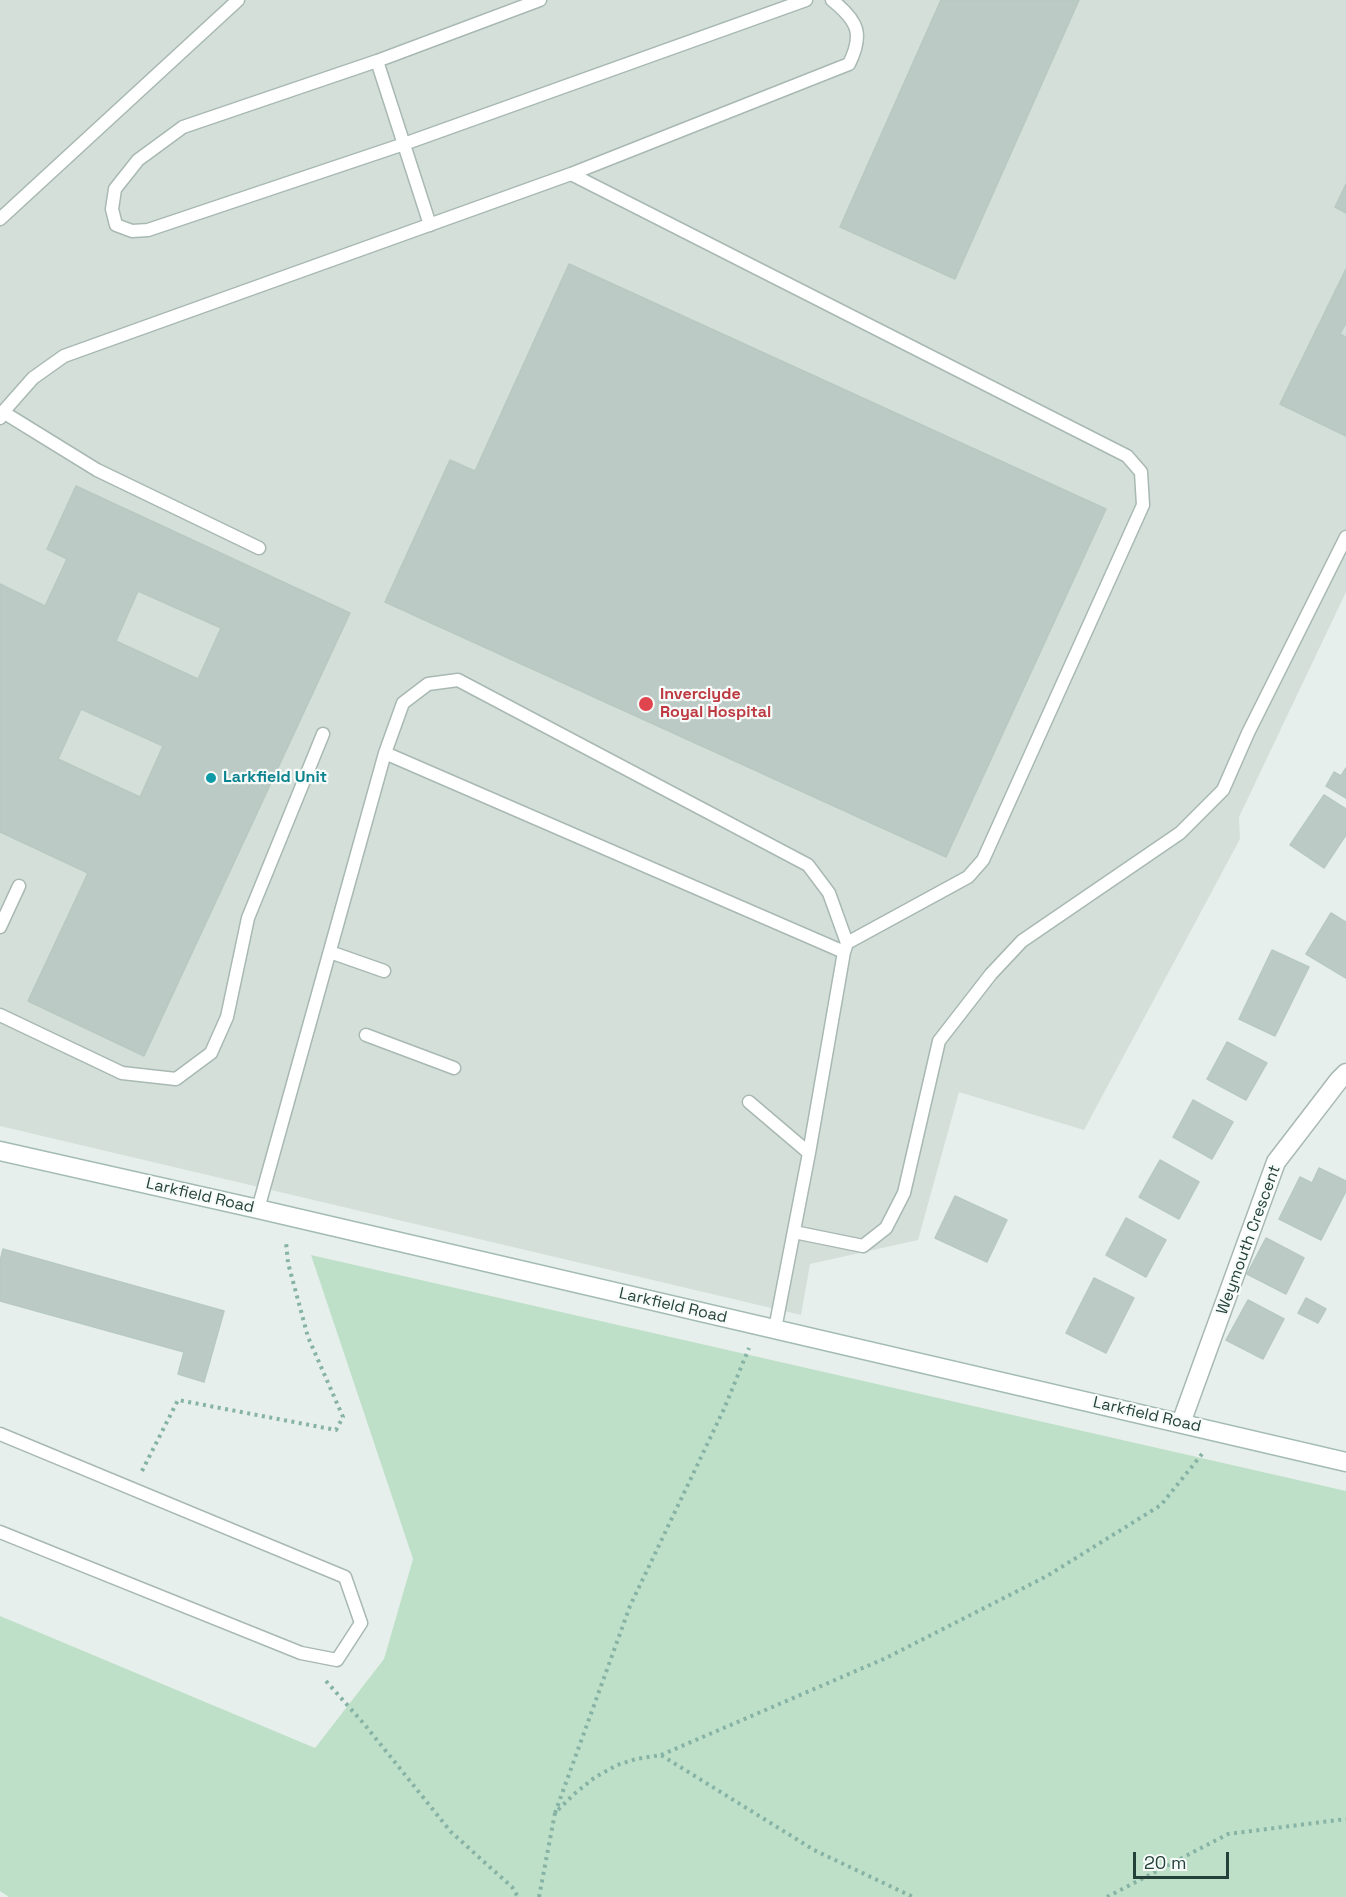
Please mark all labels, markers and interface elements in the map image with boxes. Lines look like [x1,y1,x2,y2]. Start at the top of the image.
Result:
place label: Inverclyde Royal Hospital [660,685,771,723]
marker: Inverclyde Royal Hospital [637,695,655,713]
place label: Larkfield Unit [223,768,327,788]
marker: Larkfield Unit [204,771,218,785]
street label: Weymouth Crescent [1213,1163,1285,1317]
street label: Larkfield Road [144,1174,256,1218]
street label: Larkfield Road [617,1284,729,1328]
street label: Larkfield Road [1091,1393,1203,1437]
scale bar [1136,1840,1232,1878]
text: 20 m [1144,1851,1187,1874]

